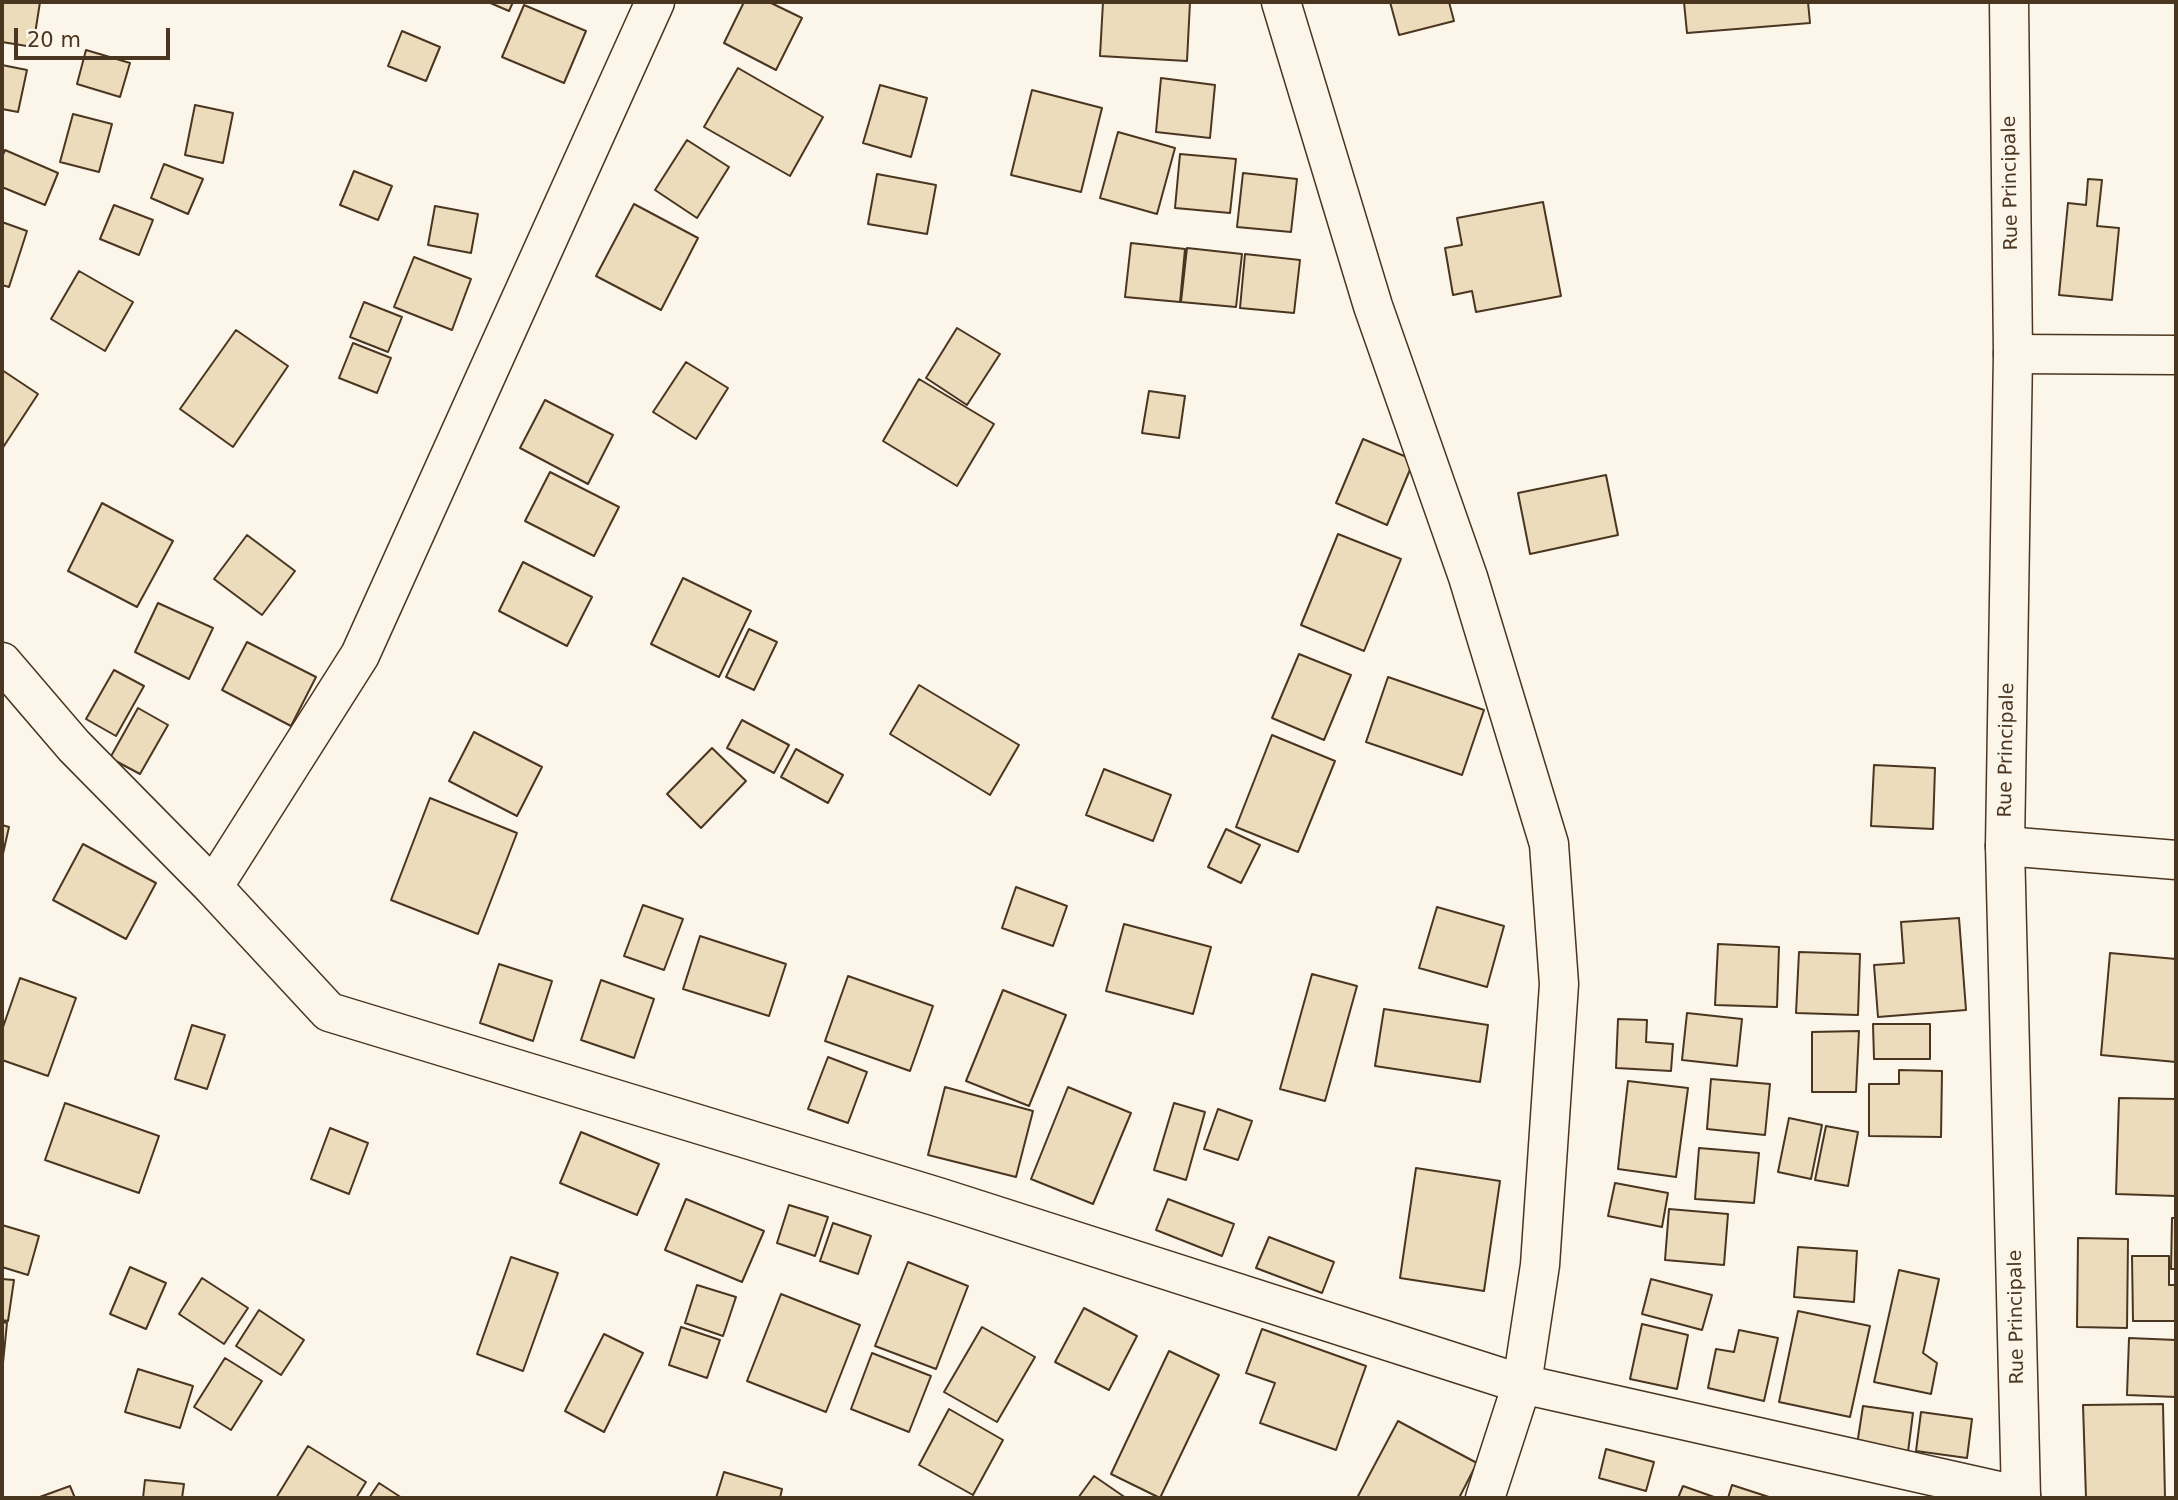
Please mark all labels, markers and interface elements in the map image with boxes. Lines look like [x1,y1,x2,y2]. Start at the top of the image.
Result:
scale bar [18,14,173,58]
text: 20 m [27,28,81,52]
street label: Rue Principale [1998,115,2024,251]
street label: Rue Principale [1994,682,2020,818]
street label: Rue Principale [2004,1249,2030,1385]

